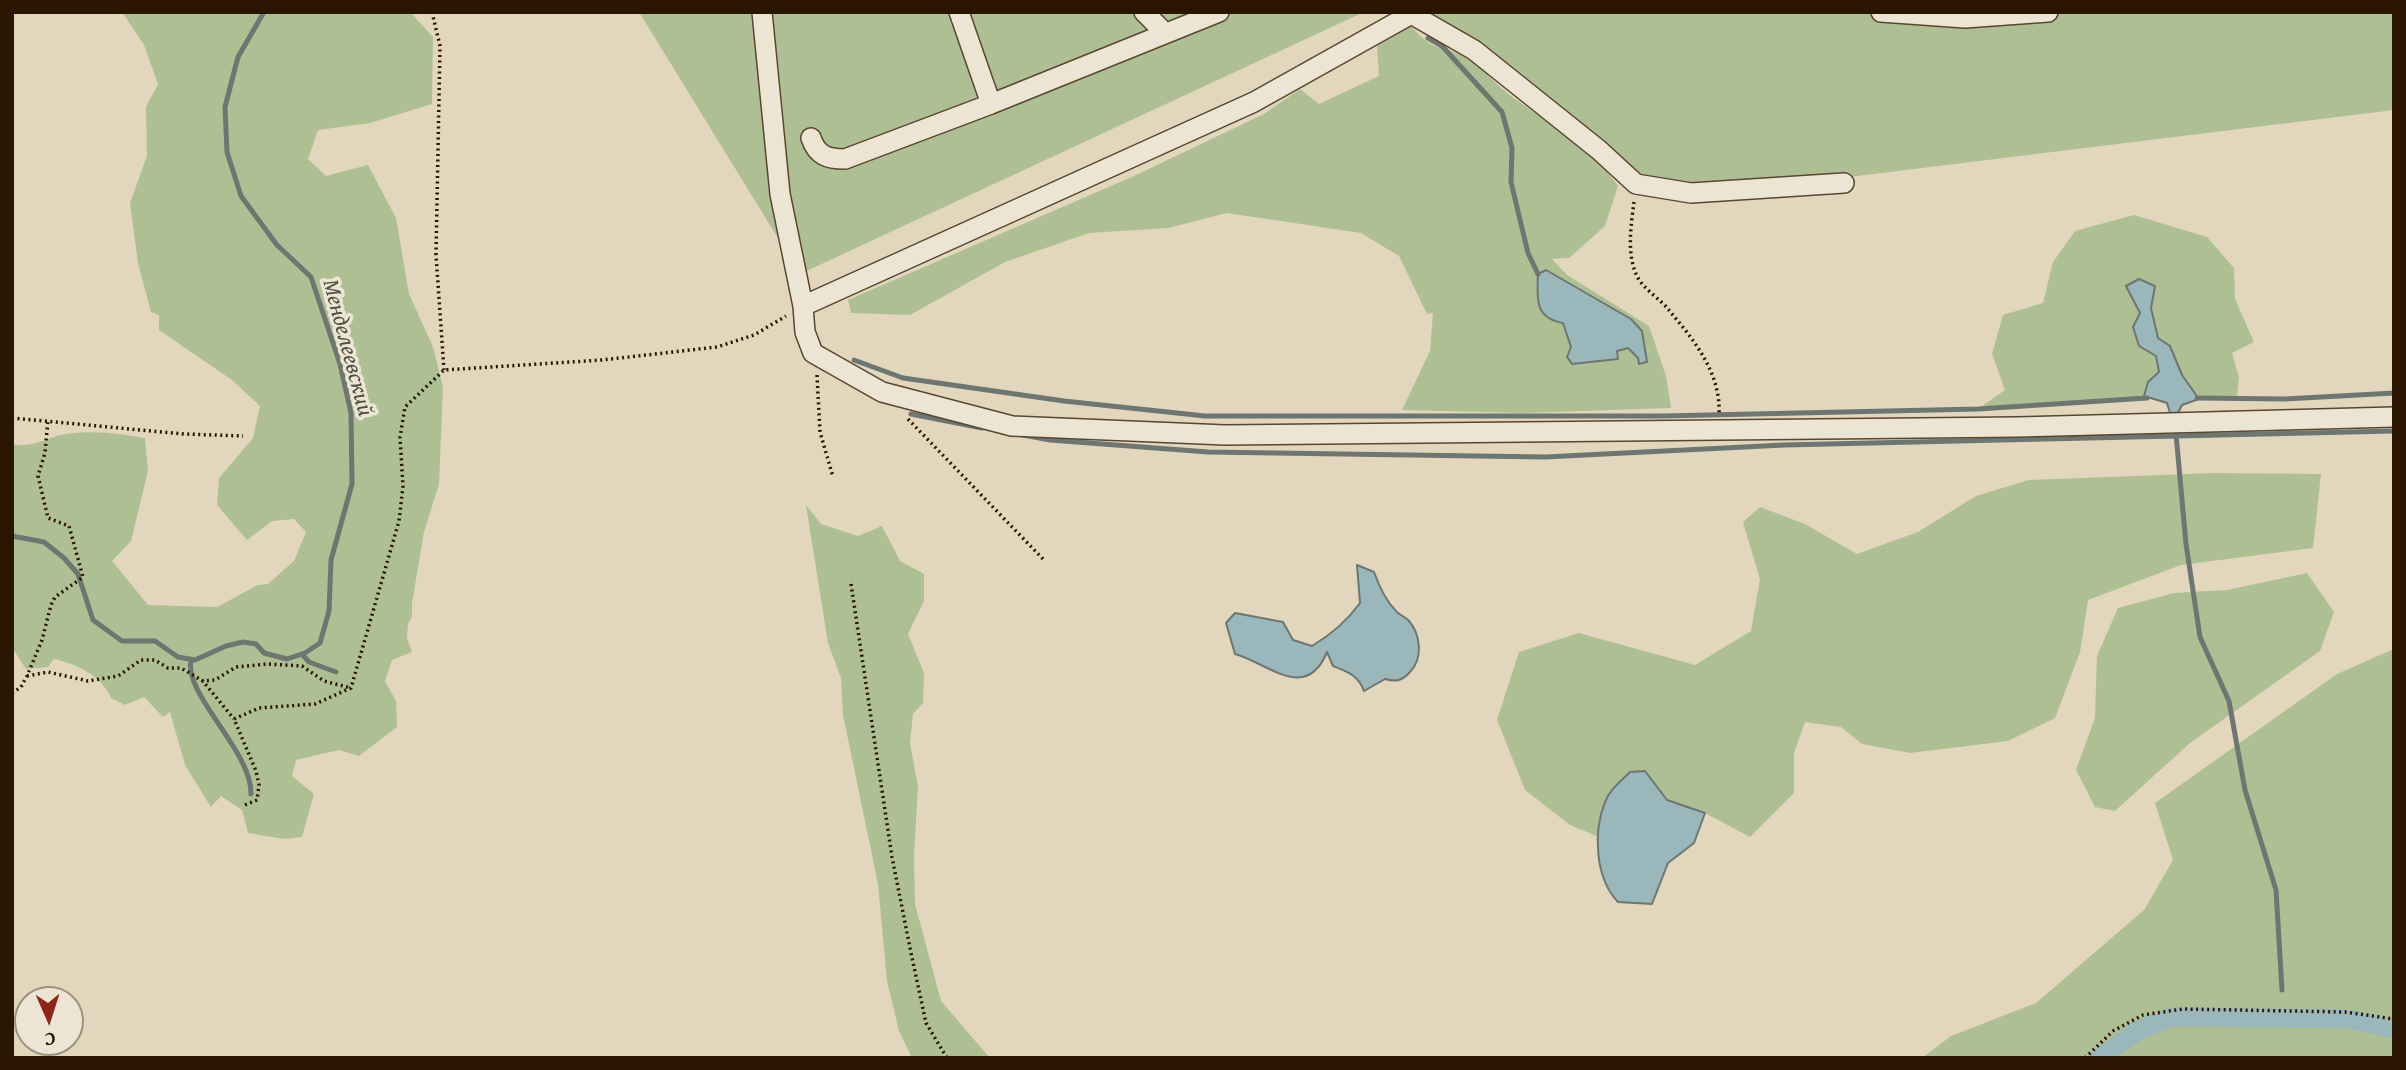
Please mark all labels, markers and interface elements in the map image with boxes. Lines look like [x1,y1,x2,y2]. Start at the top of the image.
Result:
water label: Менделеевский [315,276,379,420]
north arrow [14,986,84,1056]
text: С [44,1026,56,1054]

